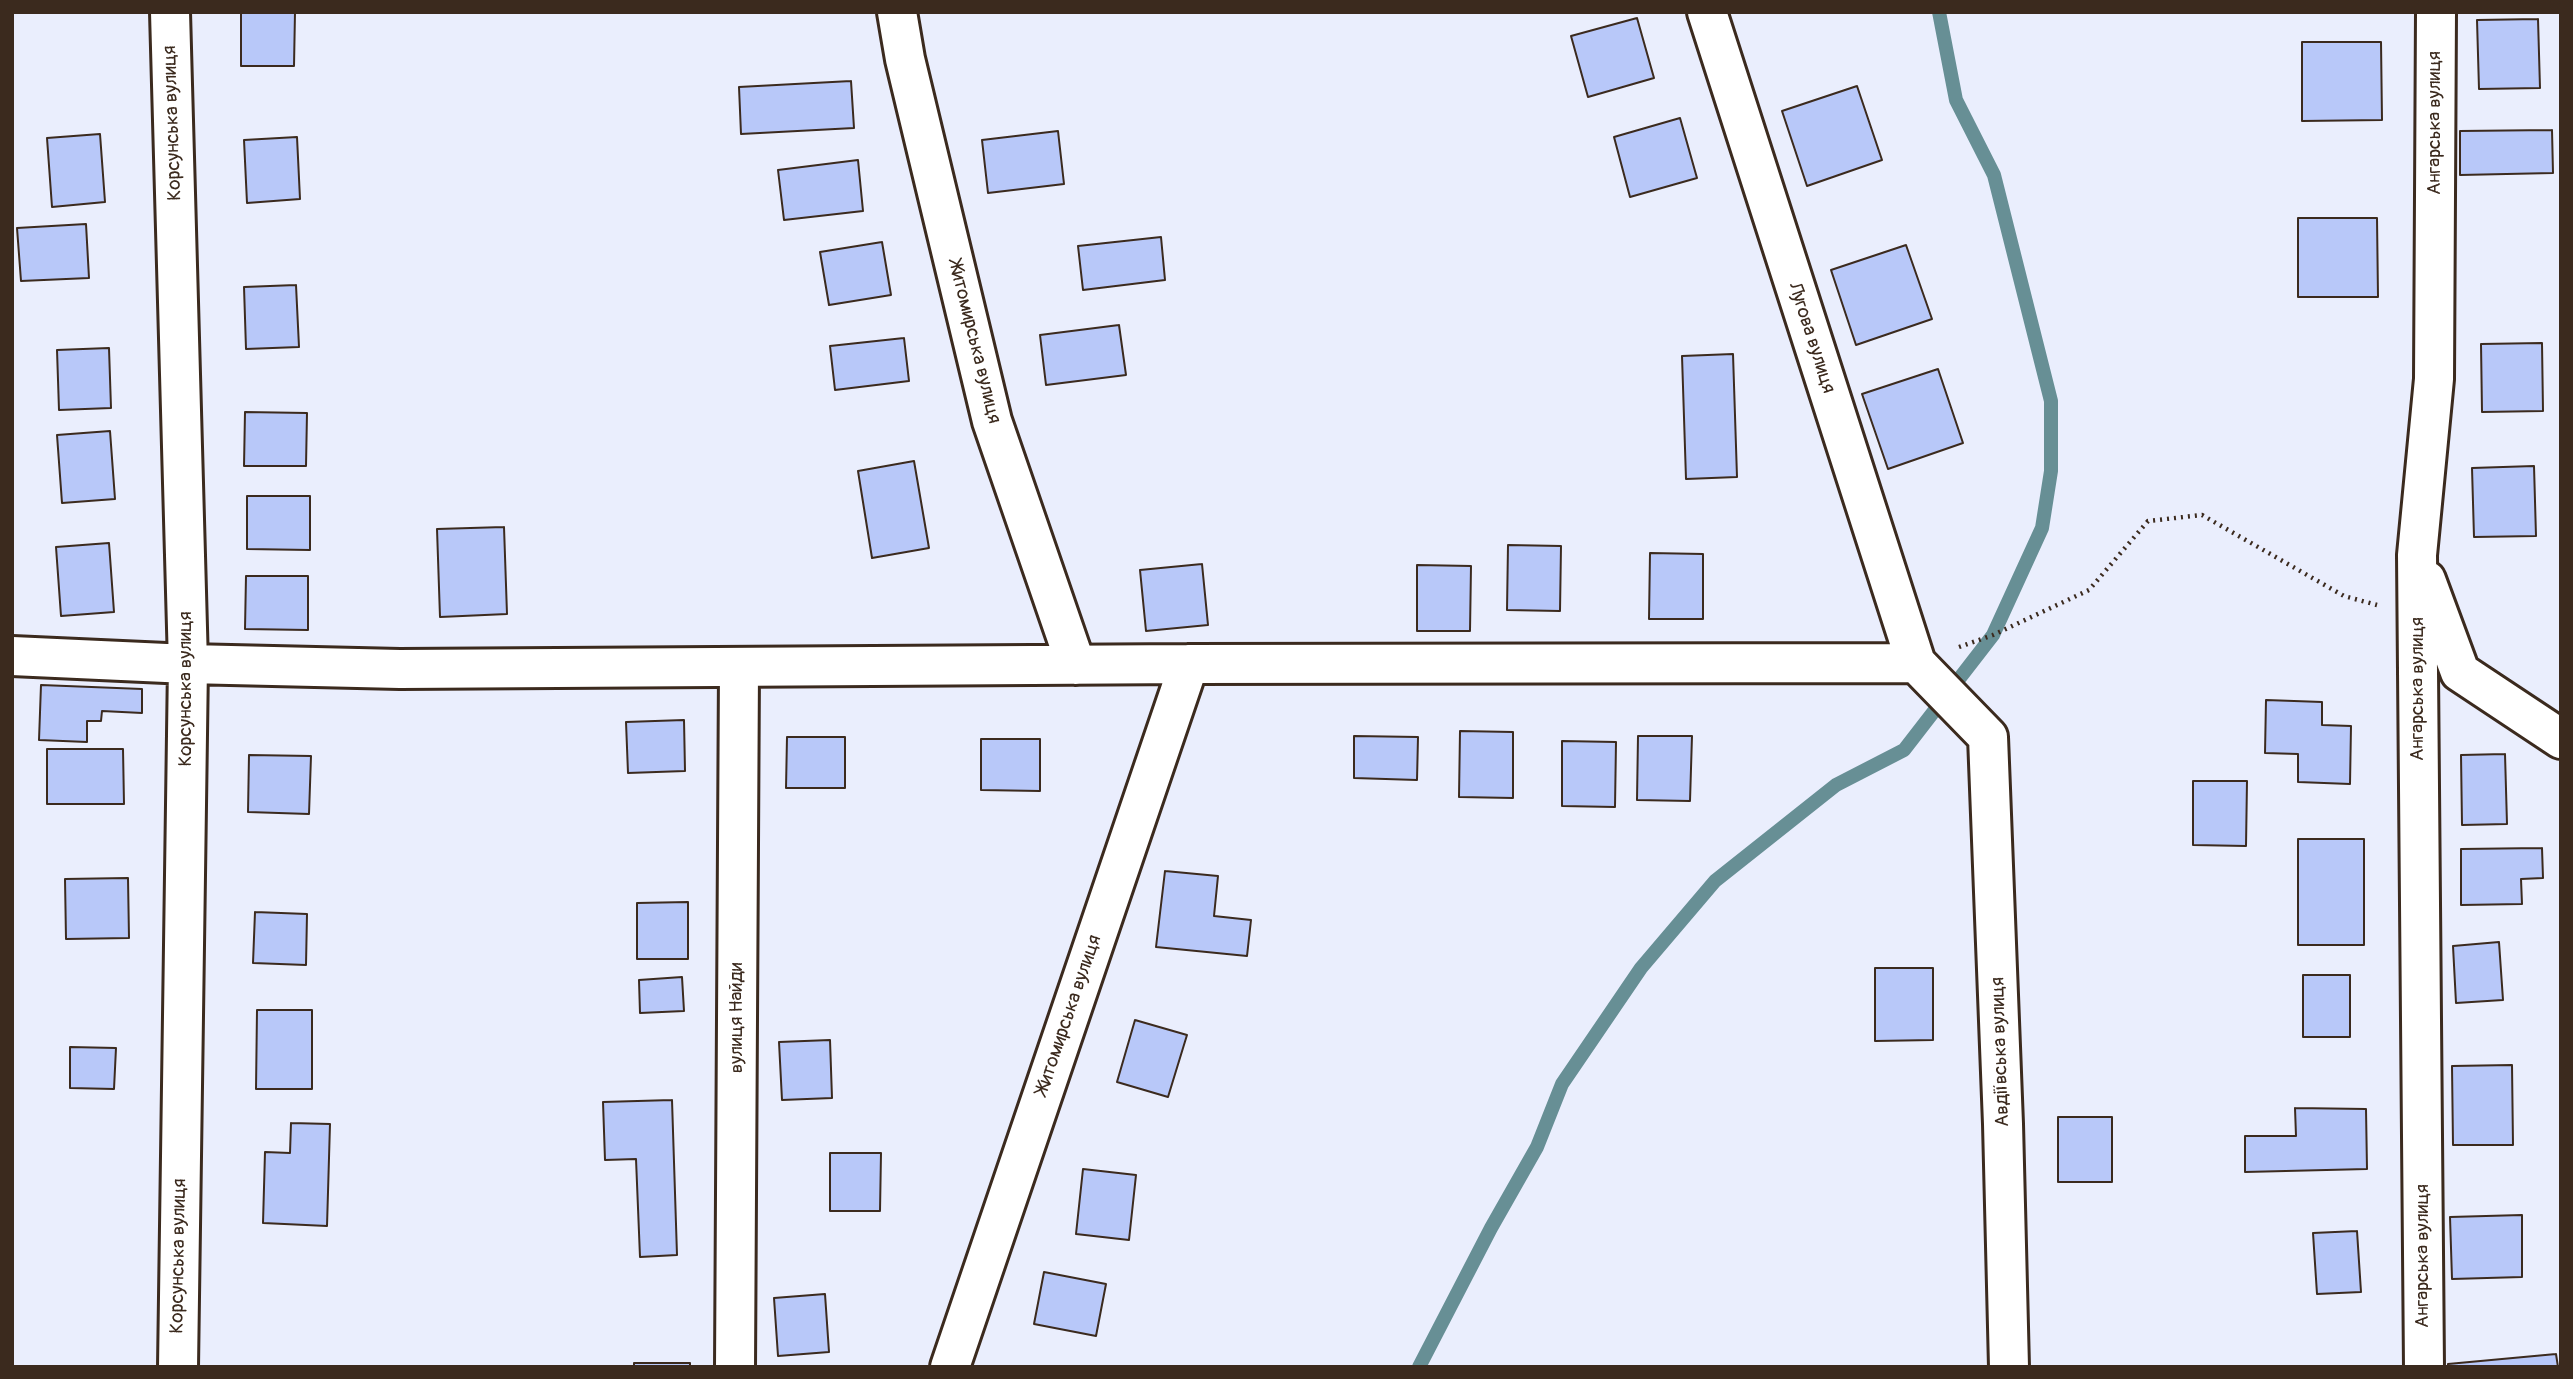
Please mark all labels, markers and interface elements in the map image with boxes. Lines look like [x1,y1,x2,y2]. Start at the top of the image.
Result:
street label: Корсунська вулиця [159,45,187,201]
street label: Ангарська вулиця [2424,51,2446,195]
street label: Житомирська вулиця [943,258,1005,426]
street label: Лугова вулиця [1782,280,1840,396]
street label: Корсунська вулиця [175,611,197,767]
street label: Ангарська вулиця [2407,617,2429,761]
street label: Житомирська вулиця [1031,932,1107,1098]
street label: вулиця Найди [726,963,748,1073]
street label: Авдіївська вулиця [1987,977,2015,1127]
street label: Корсунська вулиця [166,1178,192,1334]
street label: Ангарська вулиця [2412,1184,2434,1328]

